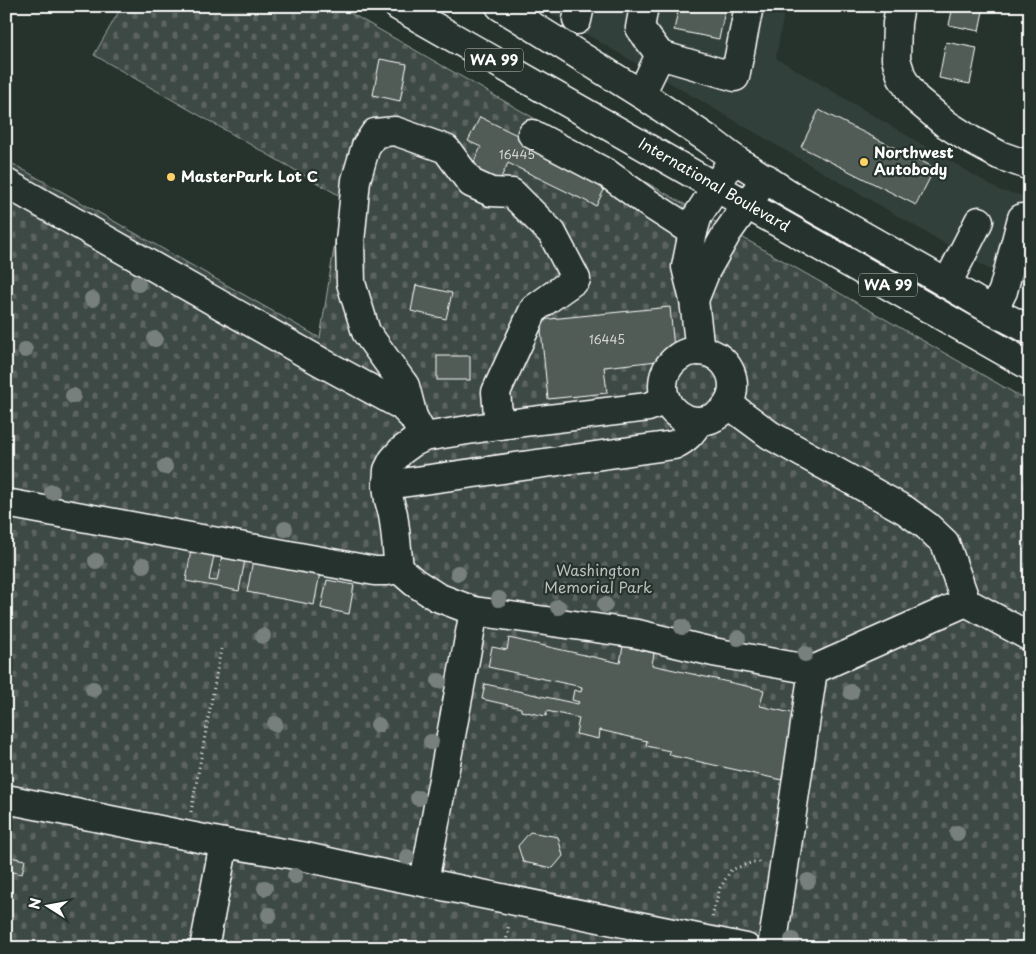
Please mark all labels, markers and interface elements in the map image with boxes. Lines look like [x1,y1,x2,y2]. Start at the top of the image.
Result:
road number: WA 99 [465,48,523,72]
street label: International Boulevard [635,131,795,237]
place label: Northwest Autobody [874,140,954,180]
house number: 16445 [499,145,535,163]
marker: Northwest Autobody [858,156,870,168]
place label: MasterPark Lot C [181,164,318,187]
marker: MasterPark Lot C [165,171,177,183]
road number: WA 99 [859,274,917,296]
house number: 16445 [589,330,625,348]
park label: Washington Memorial Park [544,558,652,598]
north arrow [22,882,72,932]
text: N [23,896,46,911]

